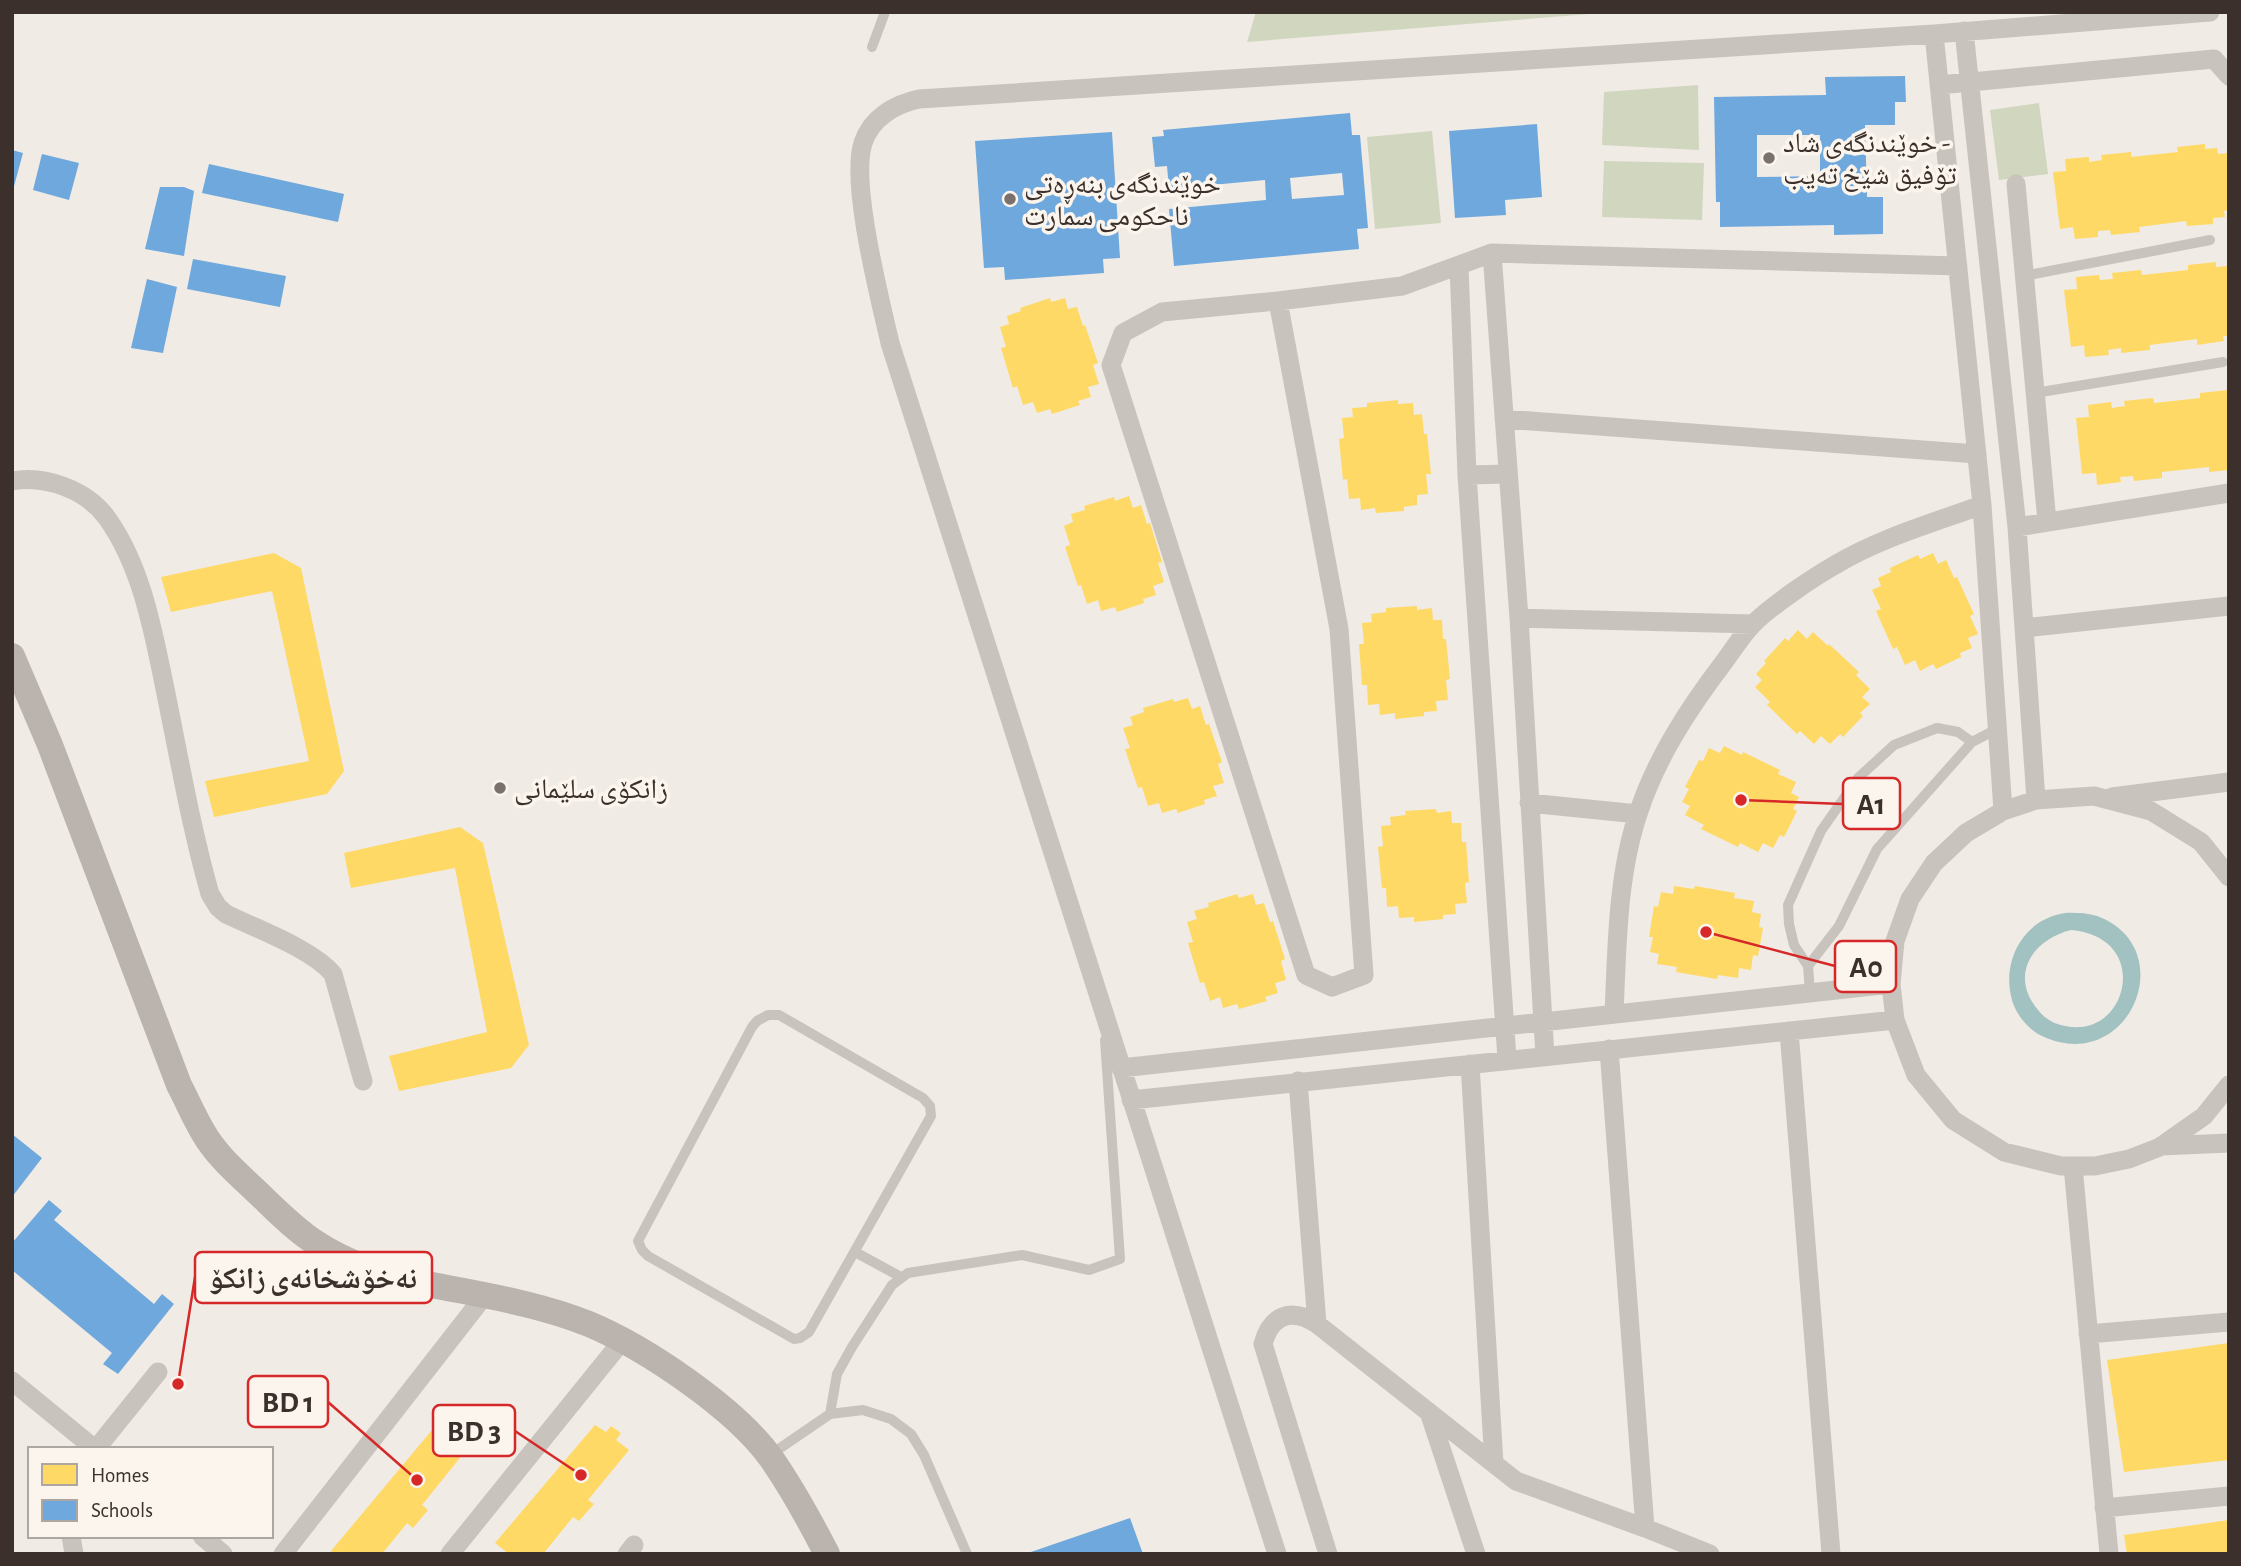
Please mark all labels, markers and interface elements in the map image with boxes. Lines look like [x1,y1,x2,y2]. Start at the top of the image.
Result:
place label: خوێندنگەی شاد - تۆفیق شێخ تەیب [1783,130,1957,192]
marker: خوێندنگەی شاد - تۆفیق شێخ تەیب [1761,150,1777,166]
place label: خوێندنگەی بنەڕەتی ناحکومی سمارت [1024,171,1221,233]
marker: خوێندنگەی بنەڕەتی ناحکومی سمارت [1002,191,1018,207]
place label: زانکۆی سلێمانی [514,776,668,806]
callout: A1 [1843,778,1900,829]
marker: زانکۆی سلێمانی [492,780,508,796]
text: A1 [1857,790,1885,820]
callout: A0 [1835,941,1896,992]
text: A0 [1849,953,1883,983]
callout: نەخۆشخانەی زانکۆ [195,1252,432,1303]
text: نەخۆشخانەی زانکۆ [209,1264,417,1296]
callout: BD 1 [248,1376,328,1427]
text: BD 1 [262,1388,314,1418]
callout: BD 3 [433,1405,515,1456]
text: BD 3 [447,1417,501,1447]
legend [28,1447,273,1538]
text: Homes [91,1465,149,1486]
text: Schools [91,1500,153,1521]

